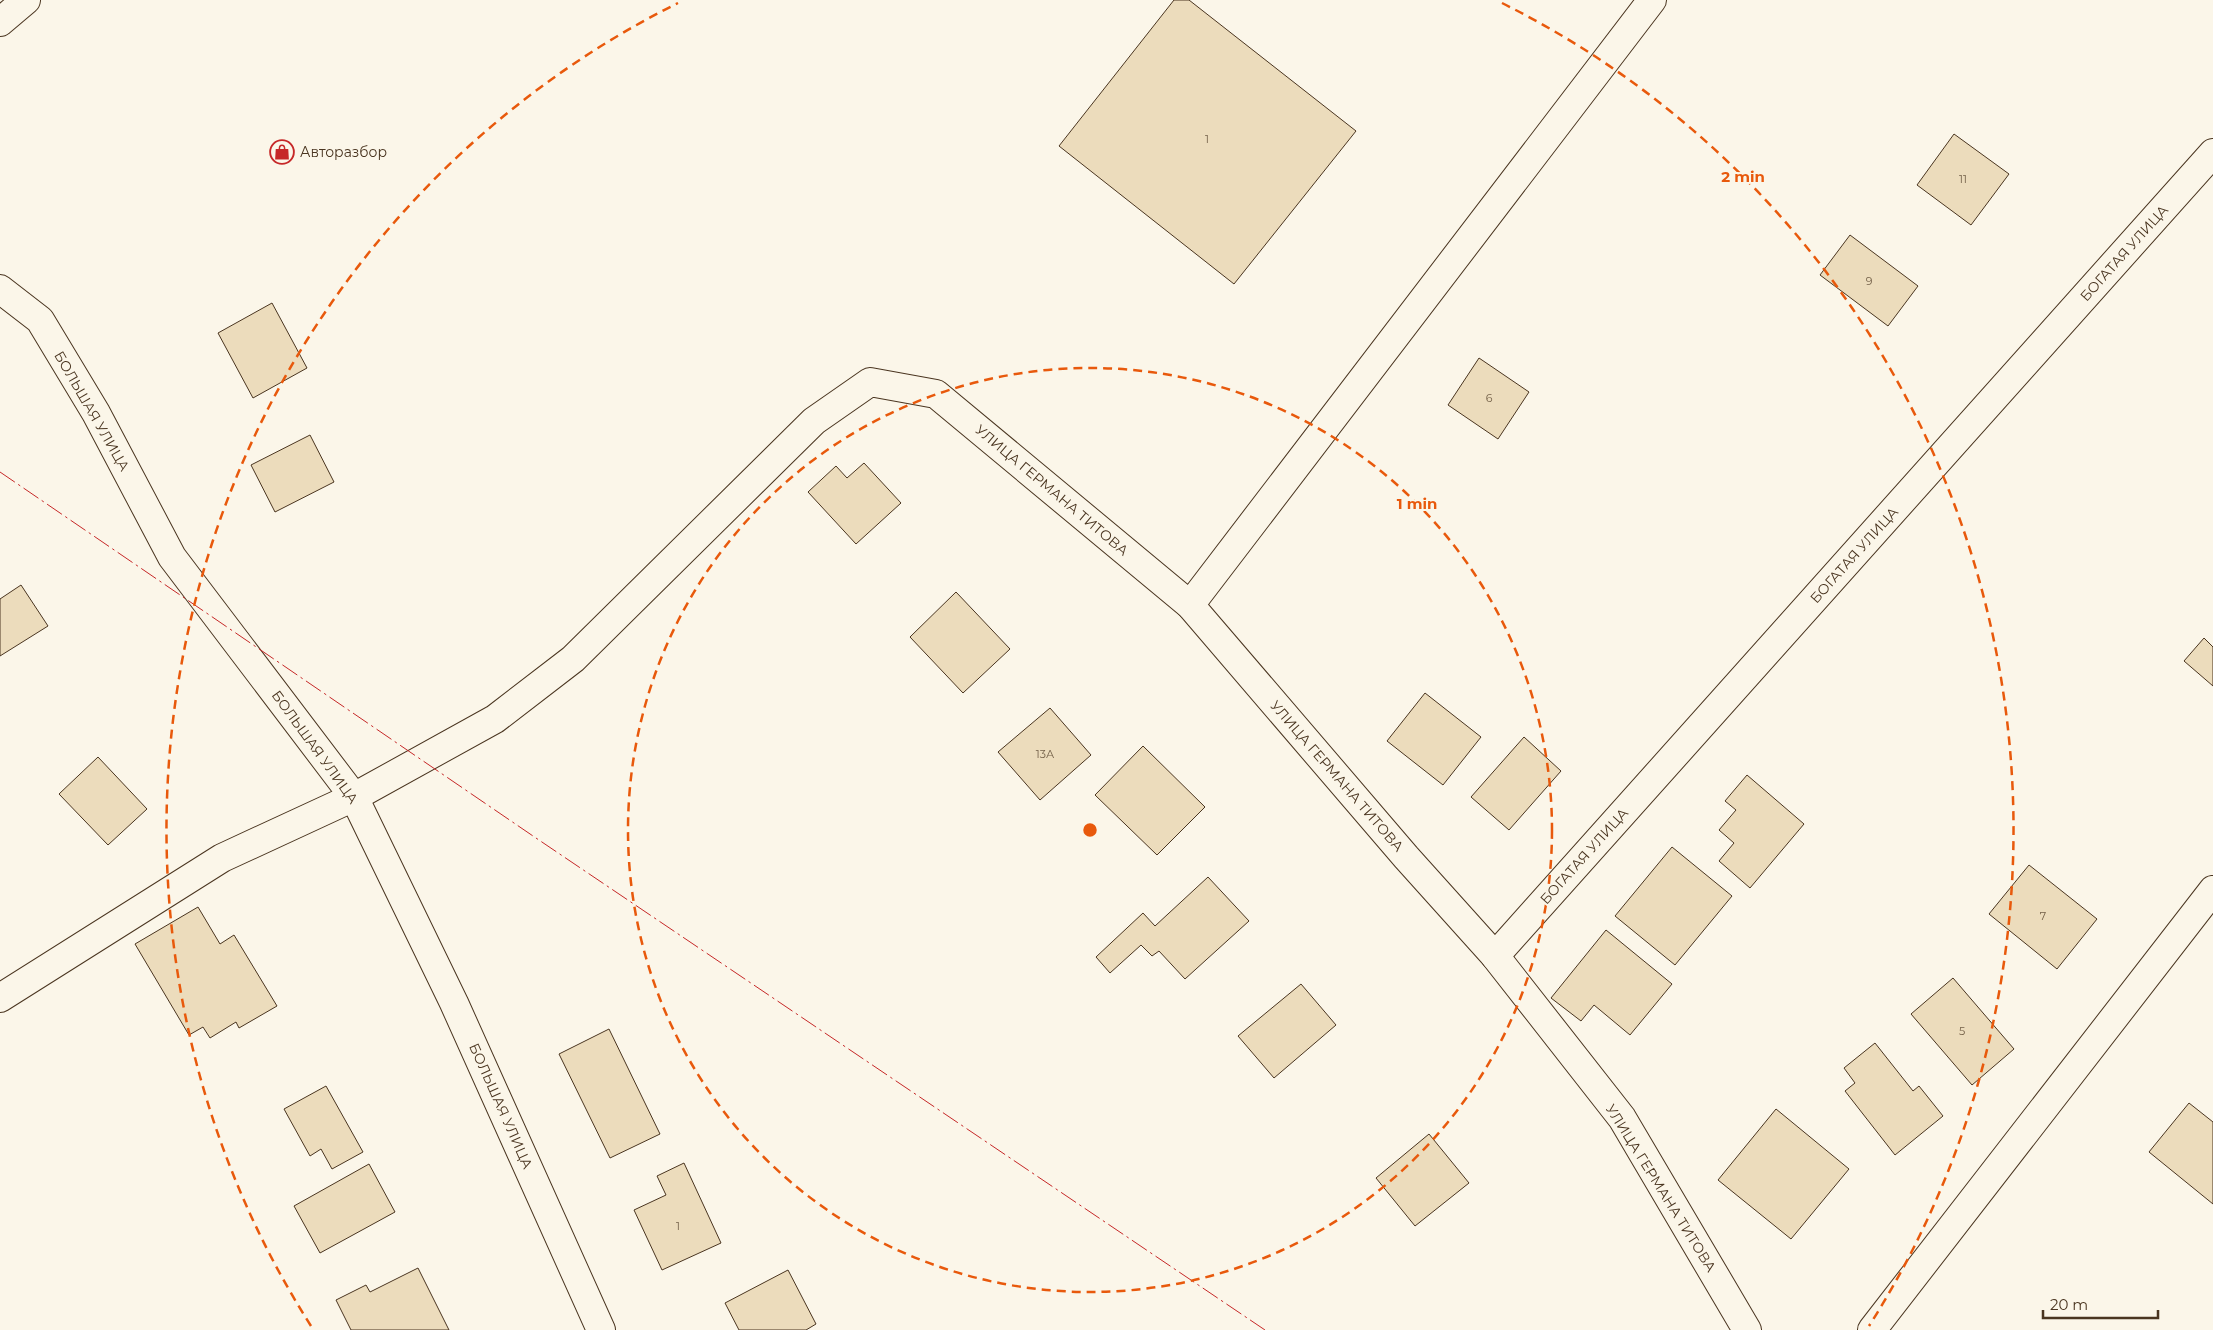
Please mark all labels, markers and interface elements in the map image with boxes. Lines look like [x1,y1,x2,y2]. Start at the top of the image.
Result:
house number: 1 [1205,132,1209,146]
shop icon: Авторазбор [269,139,295,165]
place label: Авторазбор [300,143,387,161]
text: 2 min [1721,167,1765,186]
house number: 11 [1959,172,1967,186]
street label: БОГАТАЯ УЛИЦА [2076,201,2172,305]
house number: 9 [1866,274,1873,288]
street label: БОЛЬШАЯ УЛИЦА [50,348,134,475]
house number: 6 [1486,391,1493,405]
street label: УЛИЦА ГЕРМАНА ТИТОВА [972,421,1133,560]
text: 1 min [1397,494,1437,513]
street label: БОГАТАЯ УЛИЦА [1806,503,1902,607]
street label: БОЛЬШАЯ УЛИЦА [268,687,362,808]
street label: УЛИЦА ГЕРМАНА ТИТОВА [1266,697,1408,856]
house number: 13А [1036,747,1055,761]
street label: БОГАТАЯ УЛИЦА [1536,804,1632,908]
centre of rings [1081,821,1099,839]
house number: 7 [2040,909,2046,923]
house number: 5 [1959,1024,1965,1038]
street label: БОЛЬШАЯ УЛИЦА [465,1040,537,1172]
street label: УЛИЦА ГЕРМАНА ТИТОВА [1602,1101,1720,1276]
house number: 1 [676,1219,680,1233]
scale bar [2043,1288,2158,1320]
text: 20 m [2050,1295,2088,1314]

